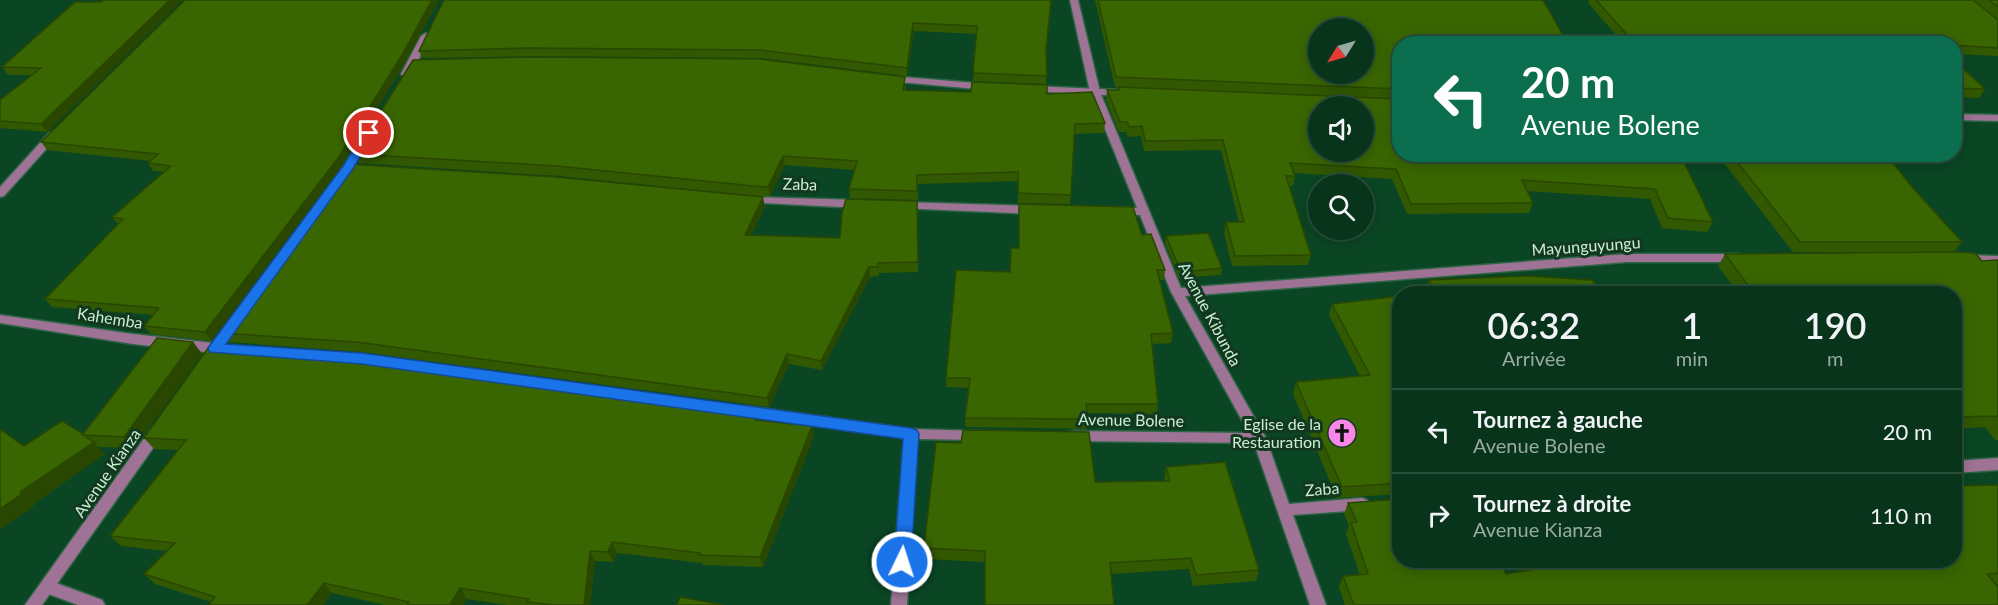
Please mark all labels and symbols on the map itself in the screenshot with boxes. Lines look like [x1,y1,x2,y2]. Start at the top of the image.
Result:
north arrow [1308,18,1374,84]
pin [343,107,394,158]
street label: Zaba [782,173,818,194]
street label: Mayunguyungu [1531,232,1641,259]
street label: Avenue Kibunda [1175,258,1246,369]
street label: Kahemba [76,303,144,332]
street label: Avenue Bolene [1078,409,1184,430]
place label: Eglise de la Restauration [1232,414,1321,451]
church icon: Eglise de la Restauration [1326,417,1358,449]
street label: Avenue Kianza [69,425,144,521]
street label: Zaba [1304,478,1340,499]
position arrow [870,530,934,594]

